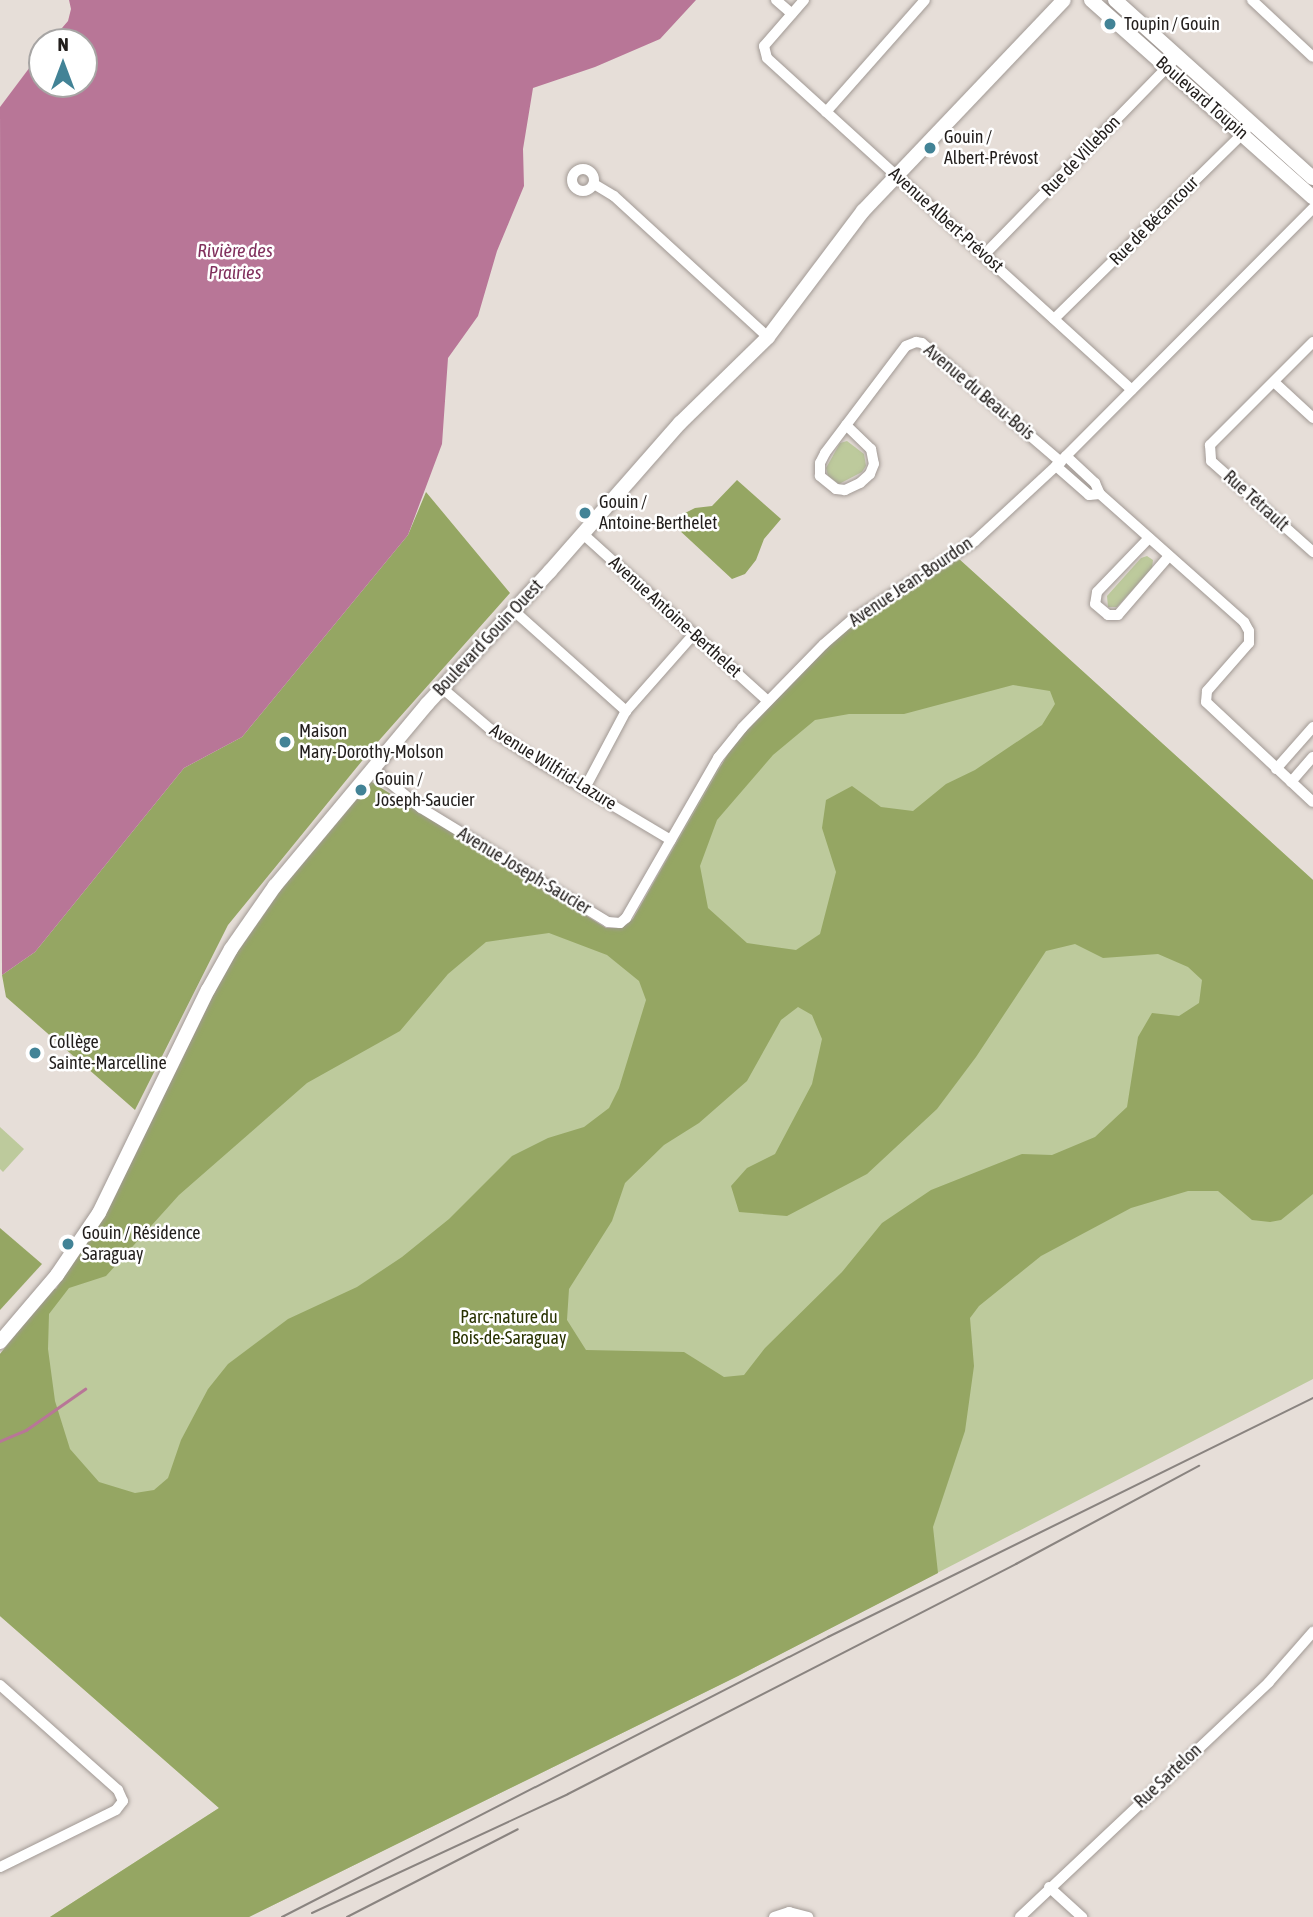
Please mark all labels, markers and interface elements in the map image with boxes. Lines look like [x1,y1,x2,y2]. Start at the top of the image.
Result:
place label: Toupin / Gouin [1124,13,1220,35]
marker: Toupin / Gouin [1102,16,1118,32]
north arrow [28,28,98,98]
text: N [57,33,69,55]
street label: Boulevard Toupin [1151,52,1253,144]
street label: Rue de Villebon [1037,111,1125,201]
place label: Gouin / Albert-Prévost [944,127,1038,170]
marker: Gouin / Albert-Prévost [922,140,938,156]
street label: Avenue Albert-Prévost [884,163,1008,277]
street label: Rue de Bécancour [1105,172,1203,270]
water label: Rivière des Prairies [197,240,273,284]
street label: Avenue du Beau-Bois [919,339,1039,445]
street label: Rue Tétrault [1219,466,1293,536]
place label: Gouin / Antoine-Berthelet [599,492,717,534]
marker: Gouin / Antoine-Berthelet [577,505,593,521]
street label: Avenue Jean-Bourdon [845,533,977,631]
street label: Avenue Antoine-Berthelet [604,552,746,682]
street label: Boulevard Gouin Ouest [429,575,547,701]
street label: Avenue Wilfrid-Lazure [486,719,620,815]
place label: Maison Mary-Dorothy-Molson [299,721,444,764]
marker: Maison Mary-Dorothy-Molson [277,734,293,750]
place label: Gouin / Joseph-Saucier [375,769,474,812]
marker: Gouin / Joseph-Saucier [353,782,369,798]
street label: Avenue Joseph-Saucier [453,823,595,919]
place label: Collège Sainte-Marcelline [49,1032,167,1074]
marker: Collège Sainte-Marcelline [27,1045,43,1061]
place label: Gouin / Résidence Saraguay [82,1223,201,1266]
marker: Gouin / Résidence Saraguay [60,1236,76,1252]
park label: Parc-nature du Bois-de-Saraguay [452,1307,566,1350]
street label: Rue Sartelon [1130,1739,1206,1813]

